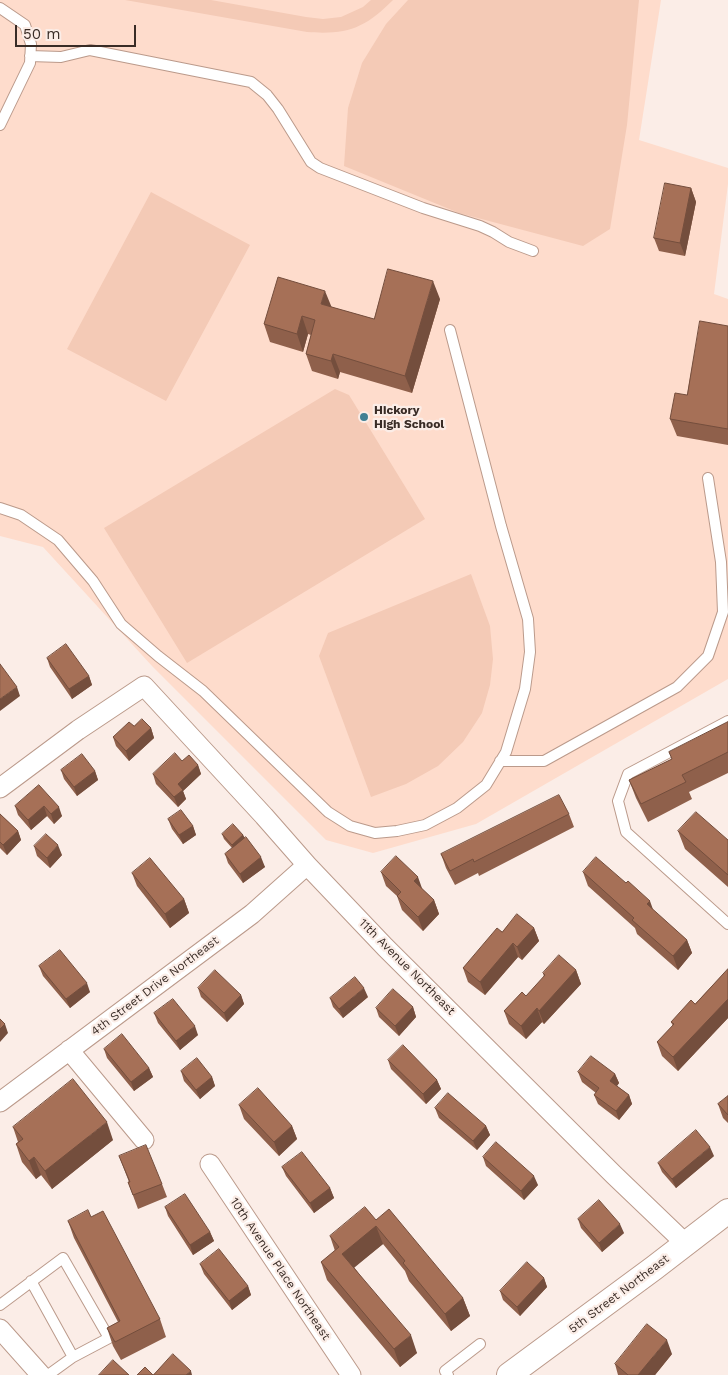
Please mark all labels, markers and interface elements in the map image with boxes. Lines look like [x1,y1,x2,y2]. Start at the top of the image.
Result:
scale bar [18,15,139,47]
text: 50 m [23,25,60,43]
place label: Hickory High School [374,403,444,431]
marker: Hickory High School [358,411,370,423]
street label: 11th Avenue Northeast [356,916,458,1018]
street label: 4th Street Drive Northeast [88,933,222,1039]
street label: 10th Avenue Place Northeast [227,1195,333,1343]
street label: 5th Street Northeast [566,1252,672,1336]

